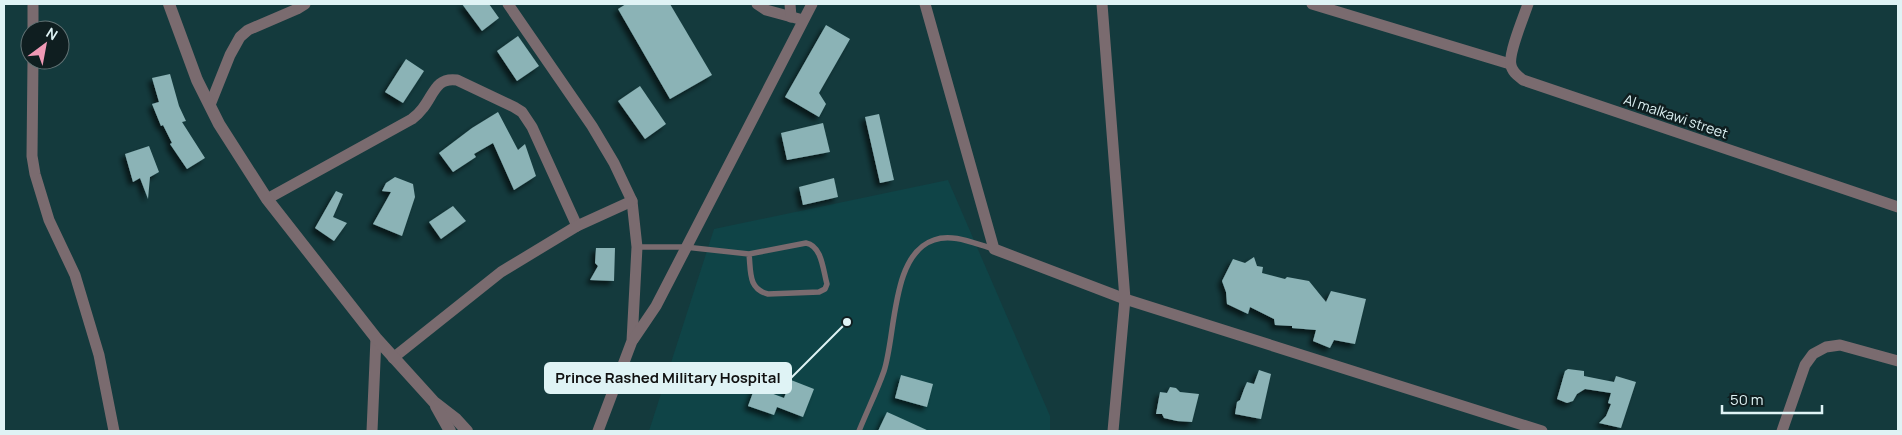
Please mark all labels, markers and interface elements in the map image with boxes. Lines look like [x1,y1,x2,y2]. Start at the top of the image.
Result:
north arrow [20,20,70,70]
text: N [43,23,61,44]
street label: Al malkawi street [1621,89,1731,143]
callout: Prince Rashed Military Hospital [545,363,791,393]
text: Prince Rashed Military Hospital [555,367,781,388]
scale bar [1722,382,1822,414]
text: 50 m [1730,389,1764,410]

